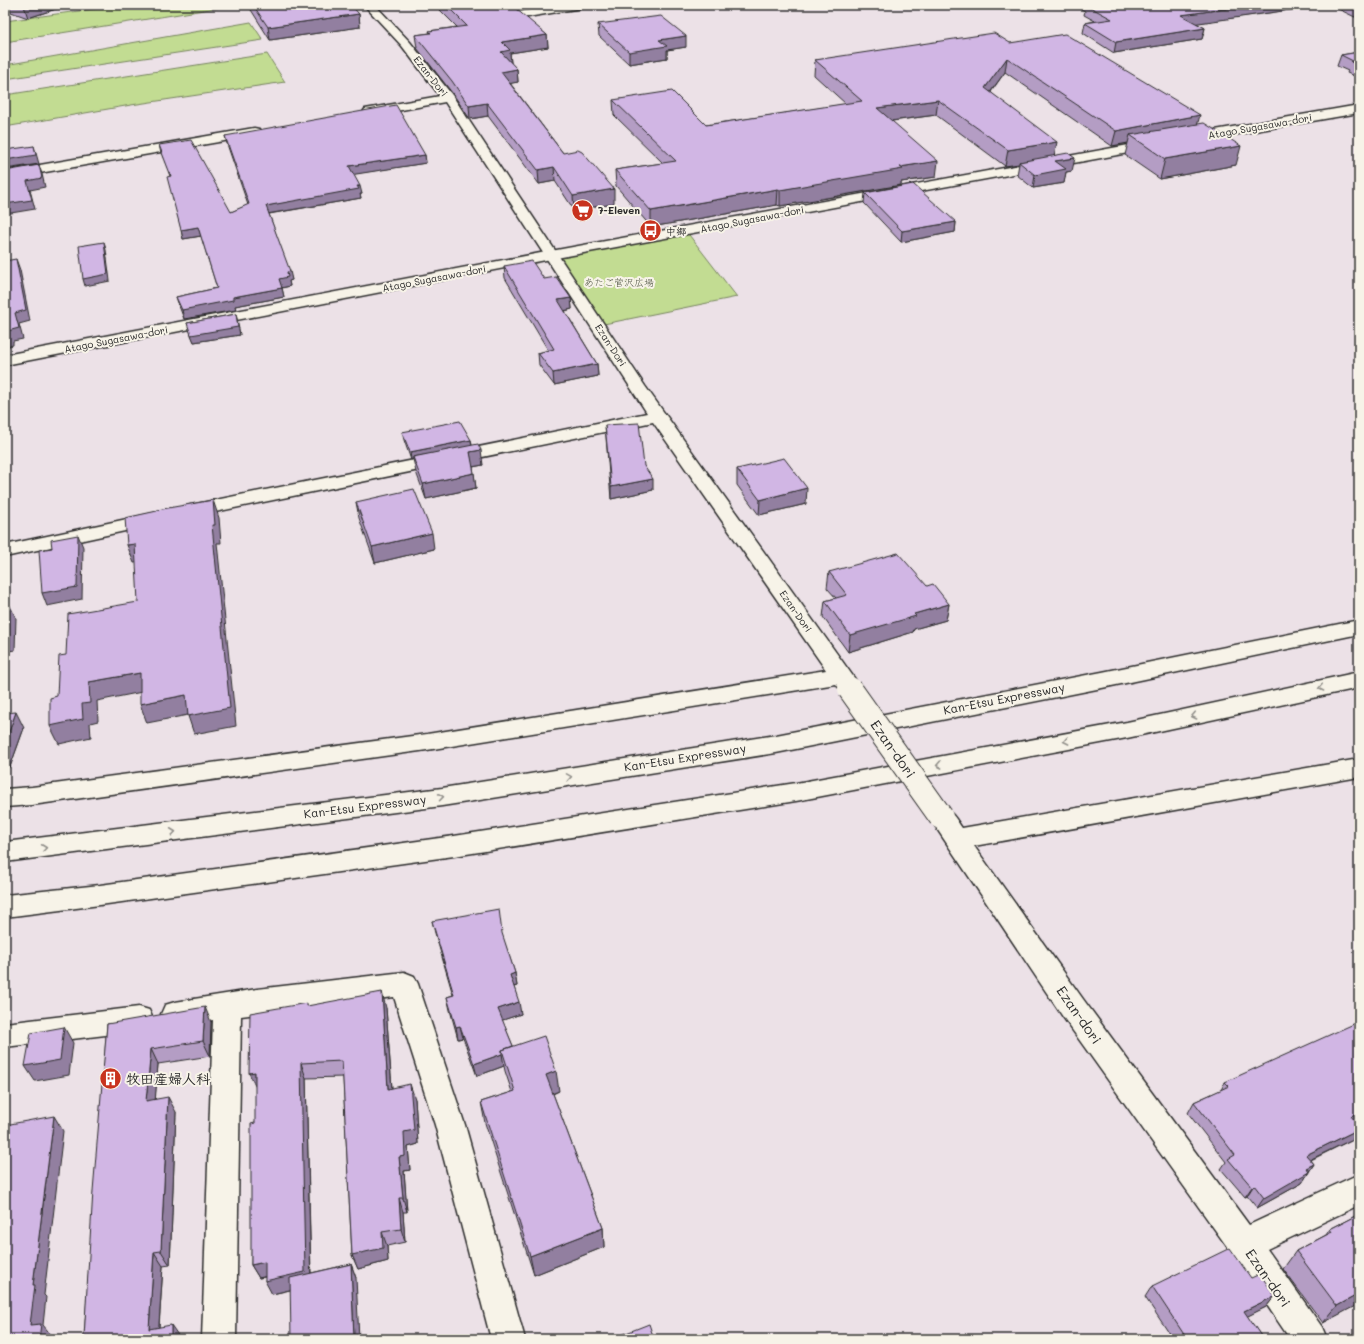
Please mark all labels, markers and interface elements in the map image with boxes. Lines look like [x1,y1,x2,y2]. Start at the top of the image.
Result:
street label: Ezan-Dori [411,53,451,99]
street label: Atago Sugasawa-dori [1207,110,1313,142]
supermarket icon: 7-Eleven [570,197,596,223]
street label: Atago Sugasawa-dori [699,202,805,236]
place label: 7-Eleven [598,203,640,217]
bus stop icon: 中郷 [637,218,663,244]
place label: 中郷 [666,224,686,238]
street label: Atago Sugasawa-dori [381,261,487,295]
park label: あたご菅沢広場 [584,275,654,289]
street label: Ezan-Dori [592,321,630,369]
street label: Atago Sugasawa-dori [63,322,169,356]
street label: Ezan-Dori [776,587,816,635]
street label: Kan-Etsu Expressway [942,678,1066,718]
one-way arrow [1318,684,1324,692]
one-way arrow [1191,711,1197,719]
street label: Ezan-dori [867,716,920,781]
one-way arrow [1063,736,1069,745]
street label: Kan-Etsu Expressway [623,739,747,775]
one-way arrow [935,760,942,769]
one-way arrow [566,773,572,782]
street label: Kan-Etsu Expressway [303,791,427,821]
one-way arrow [437,793,444,802]
one-way arrow [170,828,176,837]
one-way arrow [41,843,47,852]
street label: Ezan-dori [1053,982,1106,1047]
building icon: 牧田産婦人科 [98,1066,124,1092]
place label: 牧田産婦人科 [126,1069,211,1088]
street label: Ezan-dori [1242,1245,1295,1310]

